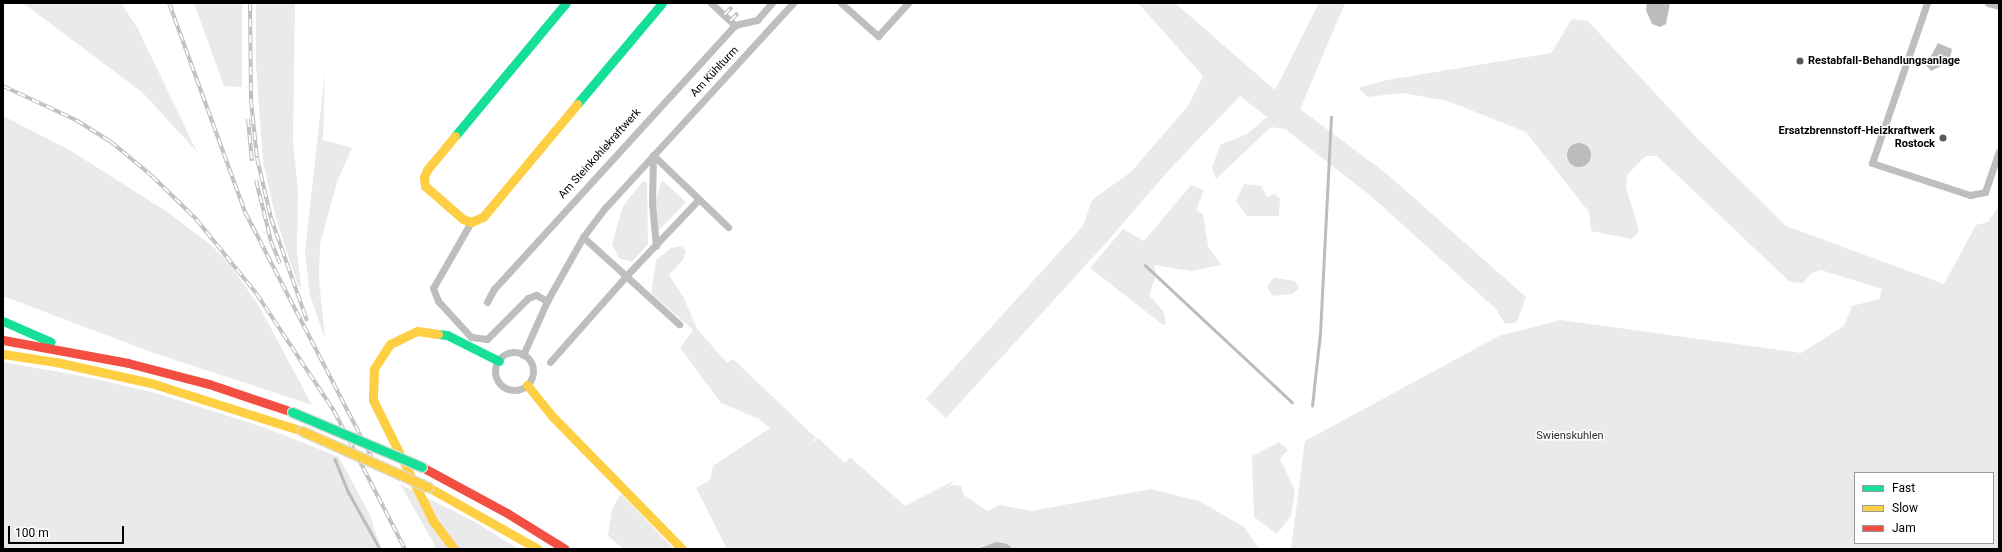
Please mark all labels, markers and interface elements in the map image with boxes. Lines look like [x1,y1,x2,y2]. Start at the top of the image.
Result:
street label: Am Kühlturm [688,44,742,100]
place label: Restabfall-Behandlungsanlage [1808,54,1960,68]
marker: Restabfall-Behandlungsanlage [1795,56,1805,66]
street label: Am Steinkohlekraftwerk [556,106,644,202]
place label: Ersatzbrennstoff-Heizkraftwerk Rostock [1778,125,1935,151]
marker: Ersatzbrennstoff-Heizkraftwerk Rostock [1938,133,1948,143]
park label: Swienskuhlen [1536,429,1604,443]
legend [1854,472,1994,544]
text: Fast [1892,481,1915,495]
text: Slow [1892,501,1918,515]
scale bar [10,518,126,544]
text: Jam [1892,521,1916,535]
text: 100 m [15,526,49,540]

